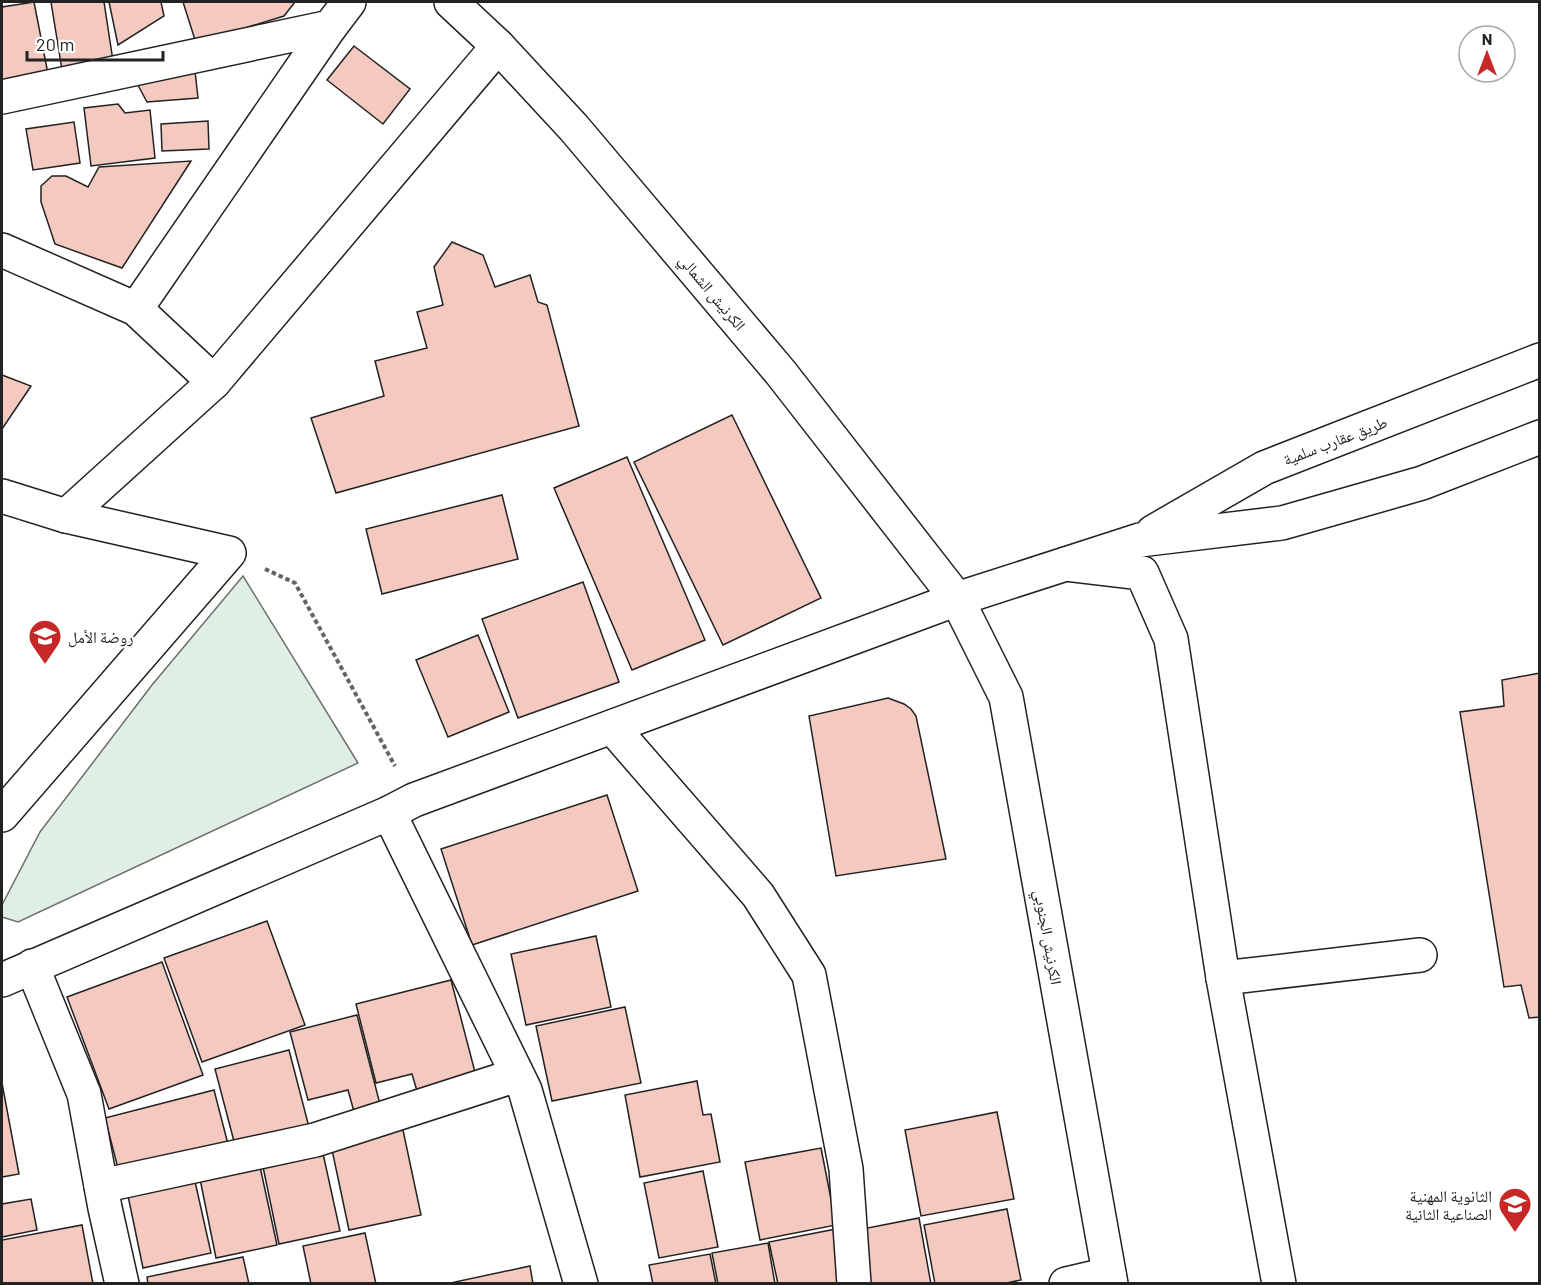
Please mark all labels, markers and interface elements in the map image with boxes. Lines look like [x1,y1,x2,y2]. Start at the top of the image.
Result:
scale bar [27,24,164,62]
north arrow [1457,24,1517,84]
text: N [1482,29,1492,48]
text: 20 m [36,33,74,55]
street label: الكرنيش الشمالي [673,250,750,337]
street label: طريق عقارب سلمية [1280,411,1391,470]
school or university icon: روضة الأمل [27,618,63,665]
place label: روضة الأمل [68,627,134,648]
street label: الكرنيش الجنوبي [1027,888,1067,987]
place label: الثانوية المهنية الصناعية الثانية [1405,1186,1492,1223]
school or university icon: الثانوية المهنية الصناعية الثانية [1497,1186,1533,1233]

